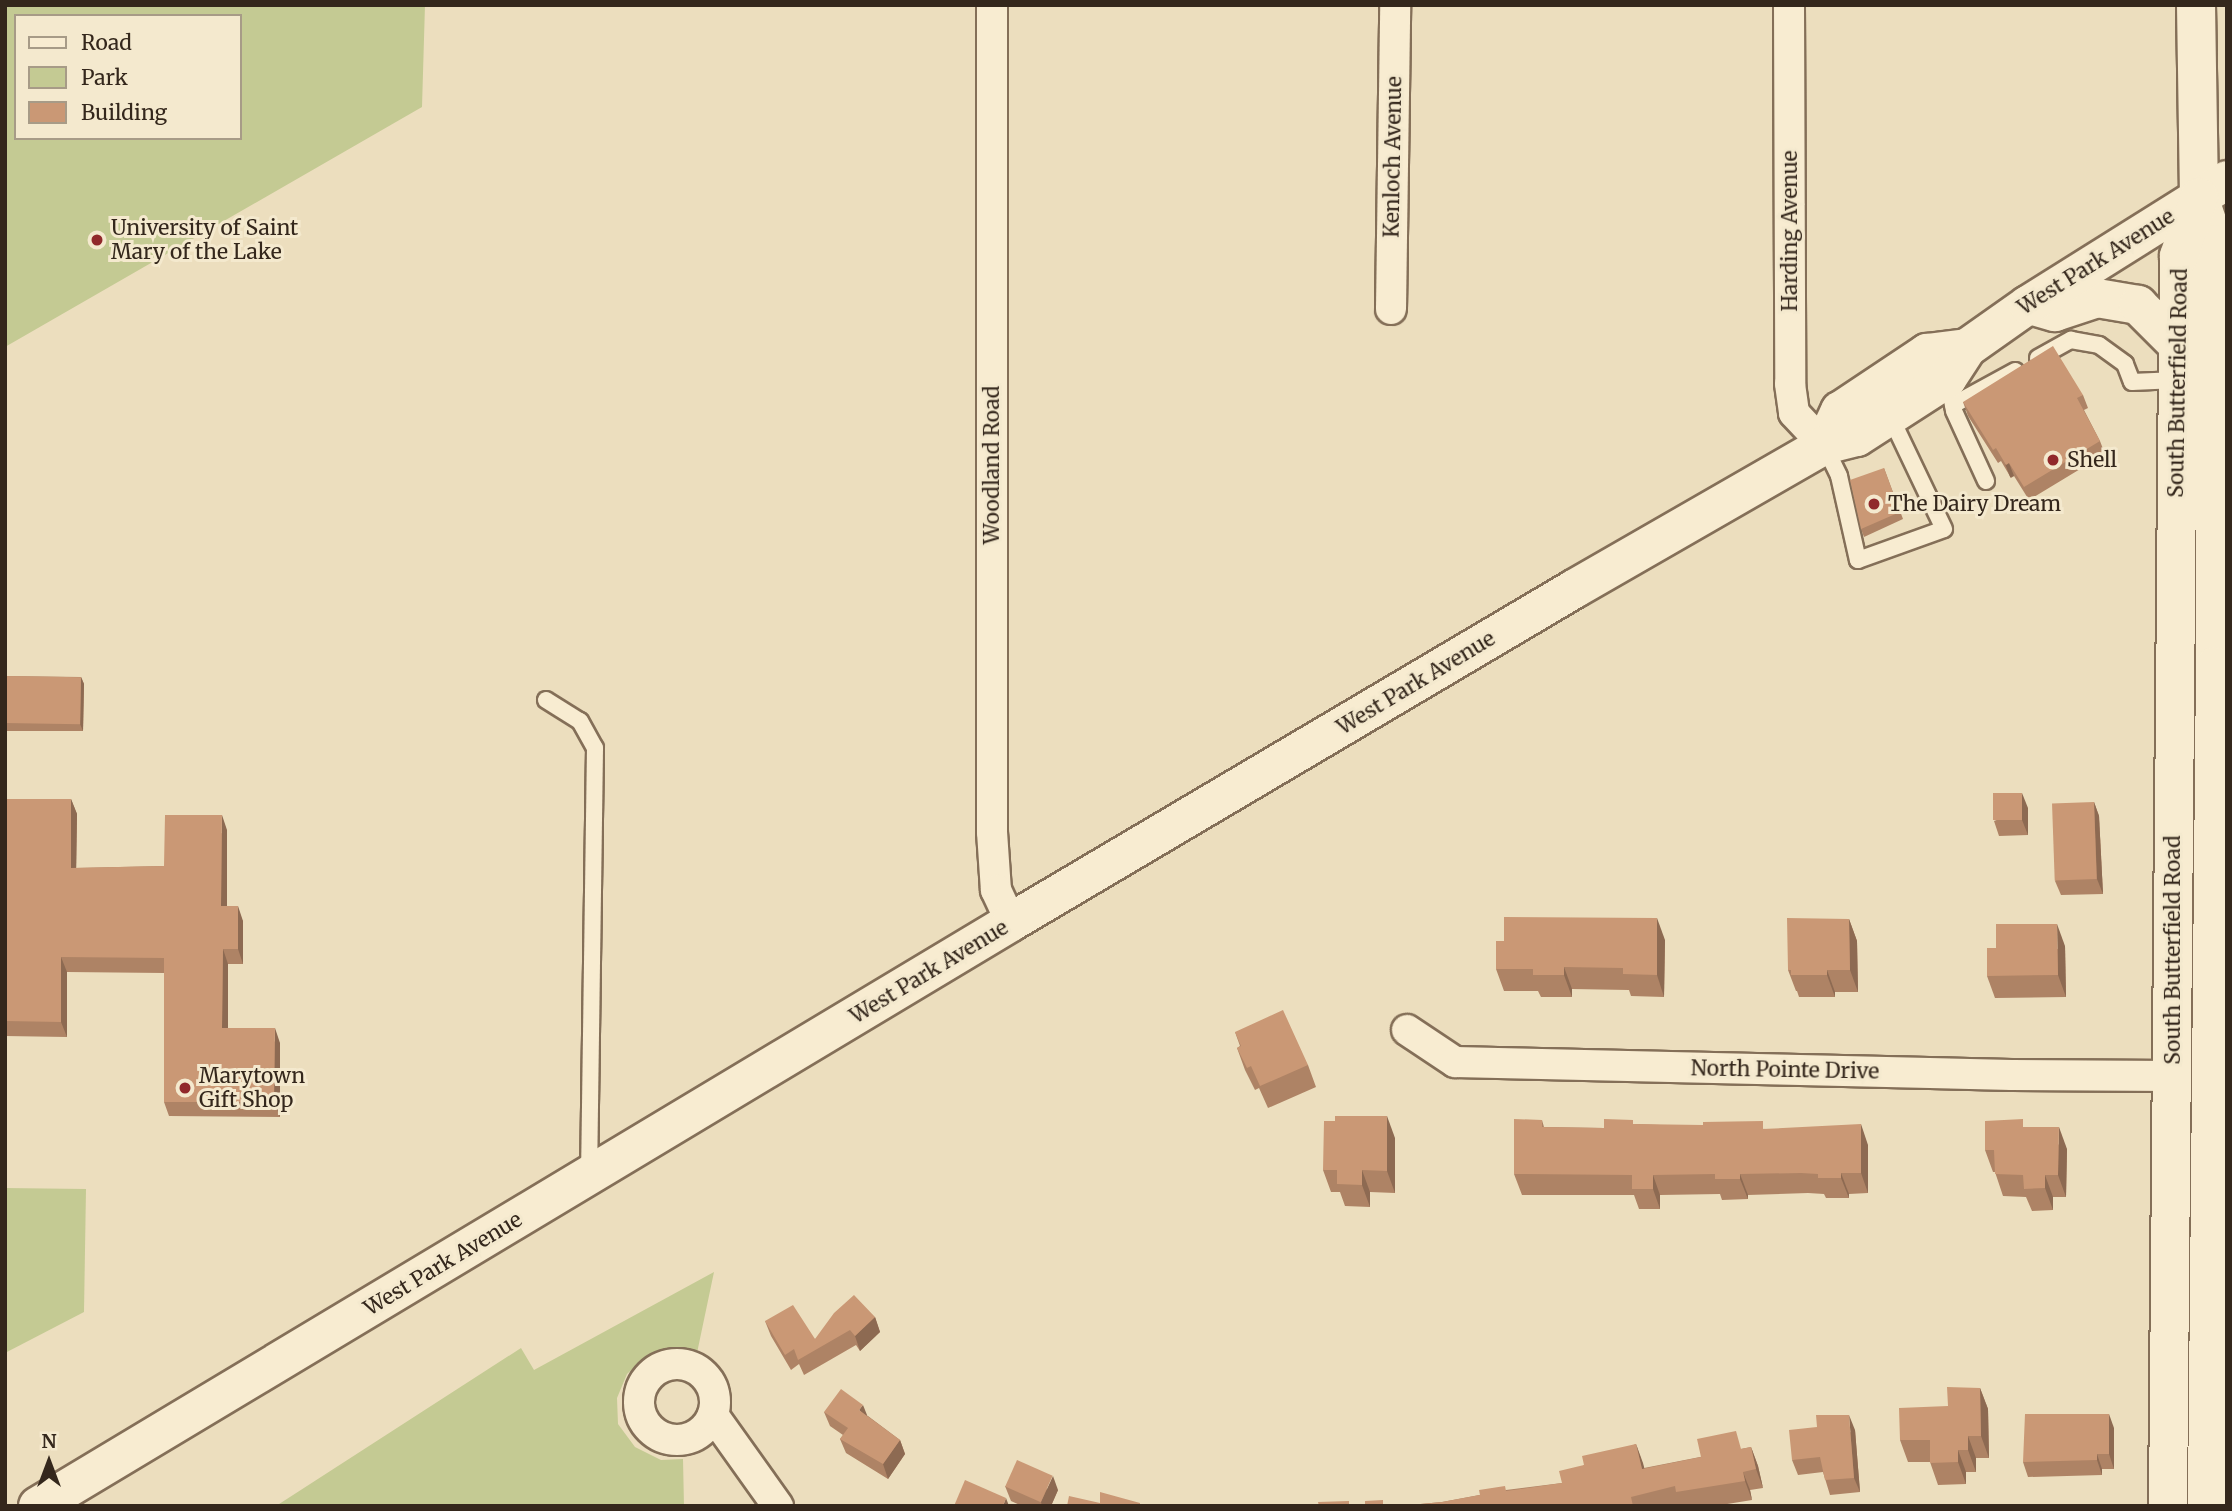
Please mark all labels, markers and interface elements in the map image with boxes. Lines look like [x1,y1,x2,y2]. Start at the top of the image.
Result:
legend [14,14,242,140]
text: Road [81,29,132,56]
text: Park [81,64,128,91]
street label: Kenloch Avenue [1379,76,1407,238]
text: Building [81,99,167,126]
street label: Harding Avenue [1777,150,1803,312]
street label: West Park Avenue [2013,204,2179,320]
place label: University of Saint Mary of the Lake [111,215,298,265]
marker: University of Saint Mary of the Lake [89,232,105,248]
street label: South Butterfield Road [2163,268,2193,498]
street label: Woodland Road [979,386,1005,544]
place label: Shell [2067,447,2117,473]
marker: Shell [2045,452,2061,468]
place label: The Dairy Dream [1888,491,2061,517]
marker: The Dairy Dream [1866,496,1882,512]
street label: West Park Avenue [1332,626,1500,740]
street label: South Butterfield Road [2160,835,2186,1065]
street label: West Park Avenue [845,915,1013,1029]
street label: North Pointe Drive [1691,1056,1879,1084]
place label: Marytown Gift Shop [199,1063,305,1113]
marker: Marytown Gift Shop [177,1080,193,1096]
street label: West Park Avenue [359,1207,527,1321]
north arrow [14,1427,84,1497]
text: N [41,1429,57,1453]

